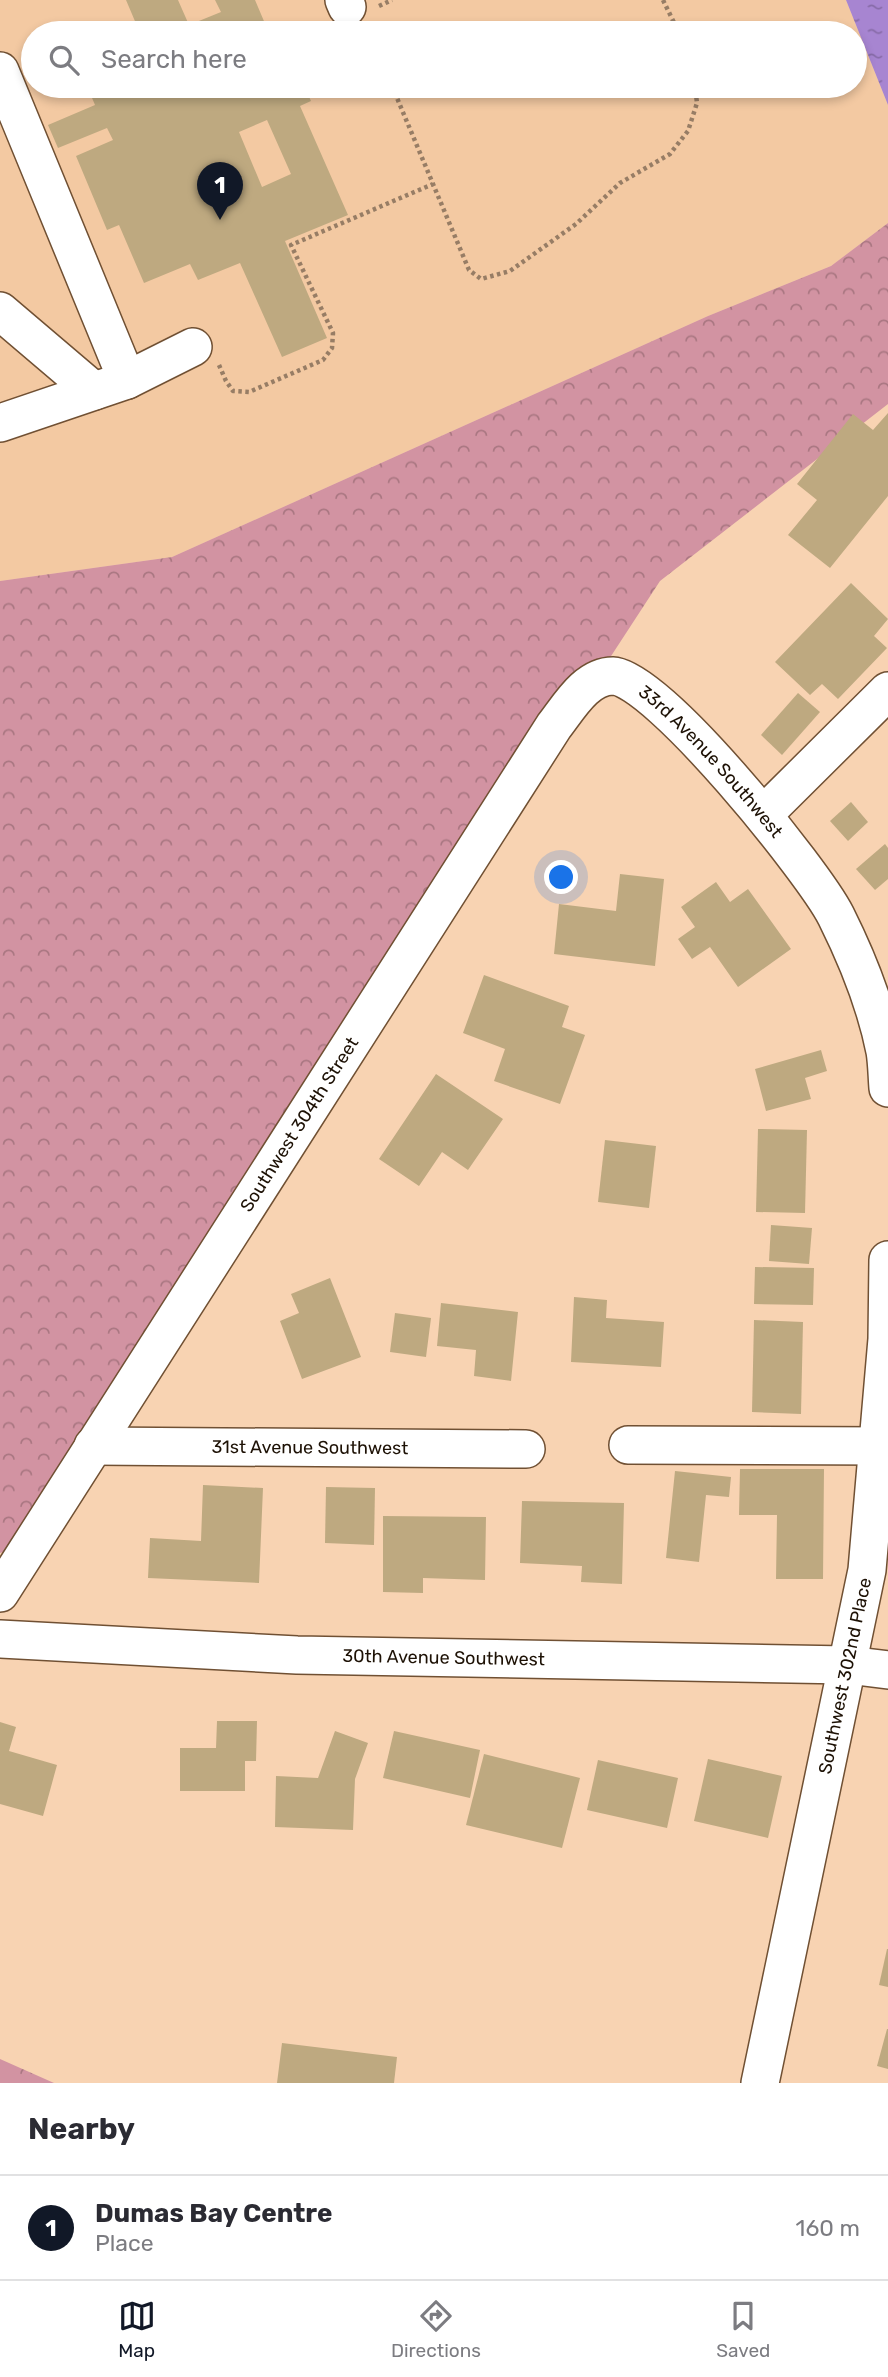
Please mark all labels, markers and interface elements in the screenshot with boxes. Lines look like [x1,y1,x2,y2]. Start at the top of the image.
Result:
search box [21,21,867,98]
icon: search [45,41,83,79]
text: Search here [101,44,247,75]
pin: 1 [197,162,243,220]
street label: 33rd Avenue Southwest [634,680,788,842]
your location [544,860,578,894]
street label: Southwest 304th Street [235,1033,363,1216]
street label: 31st Avenue Southwest [212,1436,408,1459]
street label: Southwest 302nd Place [814,1576,876,1776]
street label: 30th Avenue Southwest [342,1645,545,1670]
text: Nearby [28,2111,135,2147]
text: Dumas Bay Centre [95,2198,333,2229]
text: 1 [45,2214,57,2242]
text: 160 m [796,2214,860,2242]
text: Place [95,2229,154,2257]
tab: Map [118,2297,156,2362]
tab: Directions [391,2297,481,2362]
tab: Saved [716,2297,770,2362]

